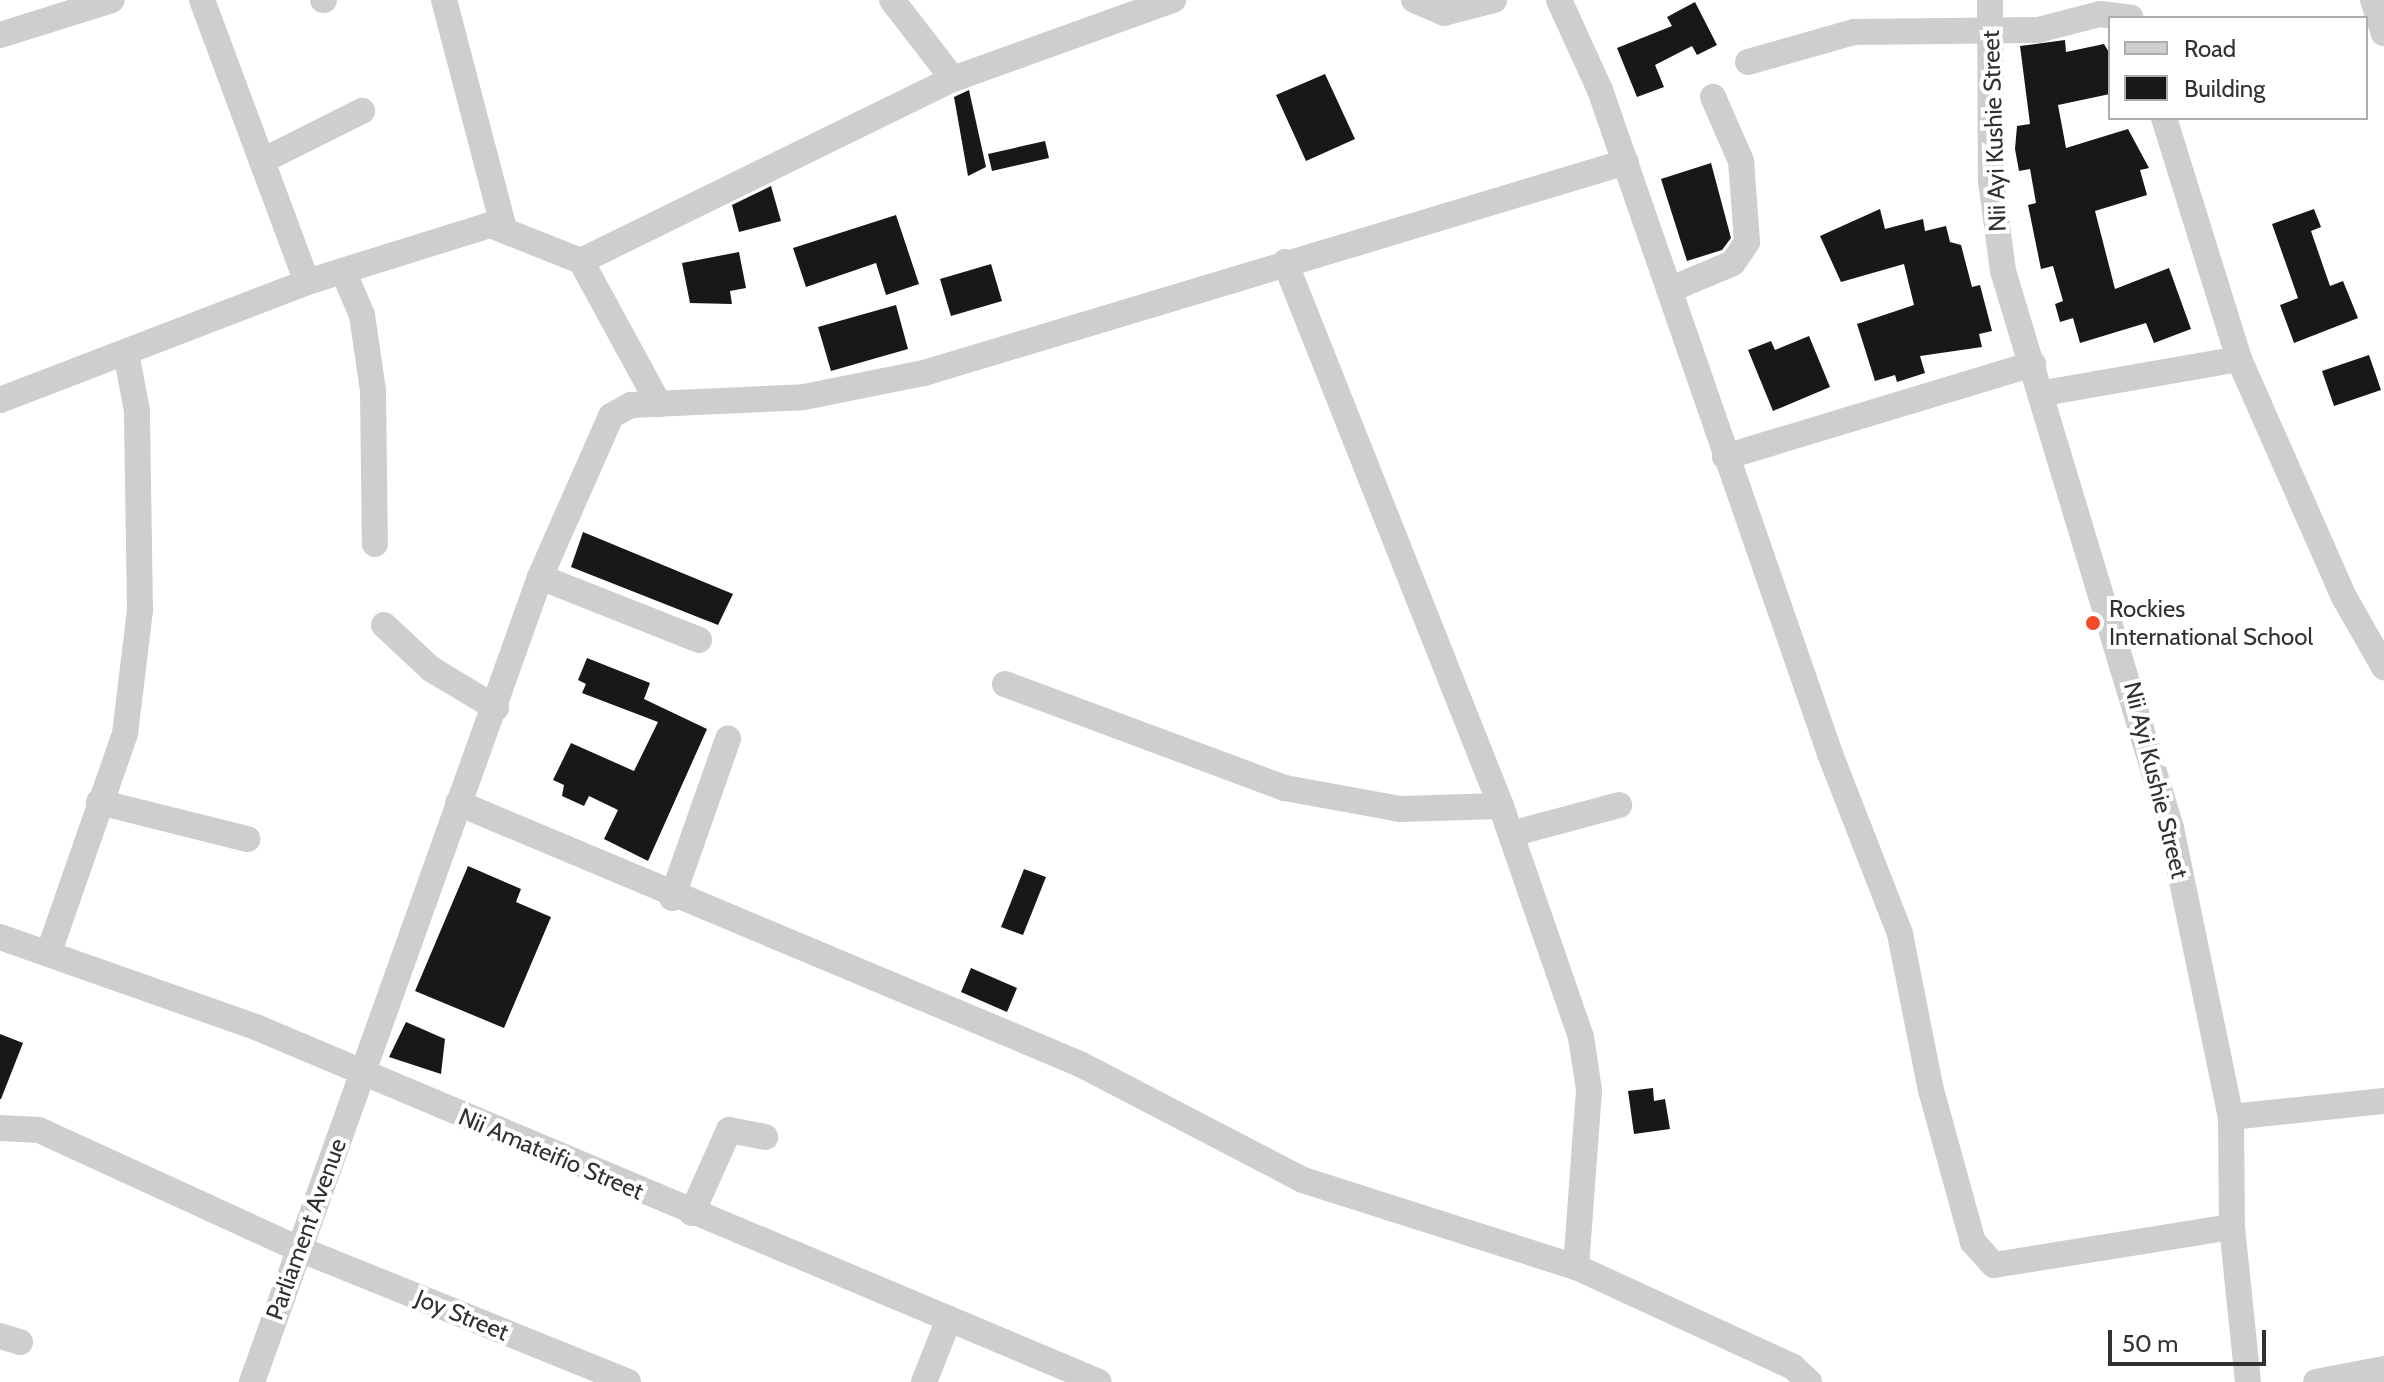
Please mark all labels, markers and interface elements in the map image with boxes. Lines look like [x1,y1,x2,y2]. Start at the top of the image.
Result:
legend [2108,16,2368,120]
street label: Nii Ayi Kushie Street [1976,30,2012,232]
text: Road [2184,34,2236,63]
text: Building [2184,74,2265,103]
place label: Rockies International School [2109,595,2313,651]
marker: Rockies International School [2084,614,2102,632]
street label: Nii Ayi Kushie Street [2118,679,2194,881]
street label: Nii Amateifio Street [454,1102,648,1206]
street label: Parliament Avenue [260,1134,352,1324]
street label: Joy Street [411,1283,513,1347]
scale bar [2112,1314,2270,1364]
text: 50 m [2122,1329,2178,1358]

